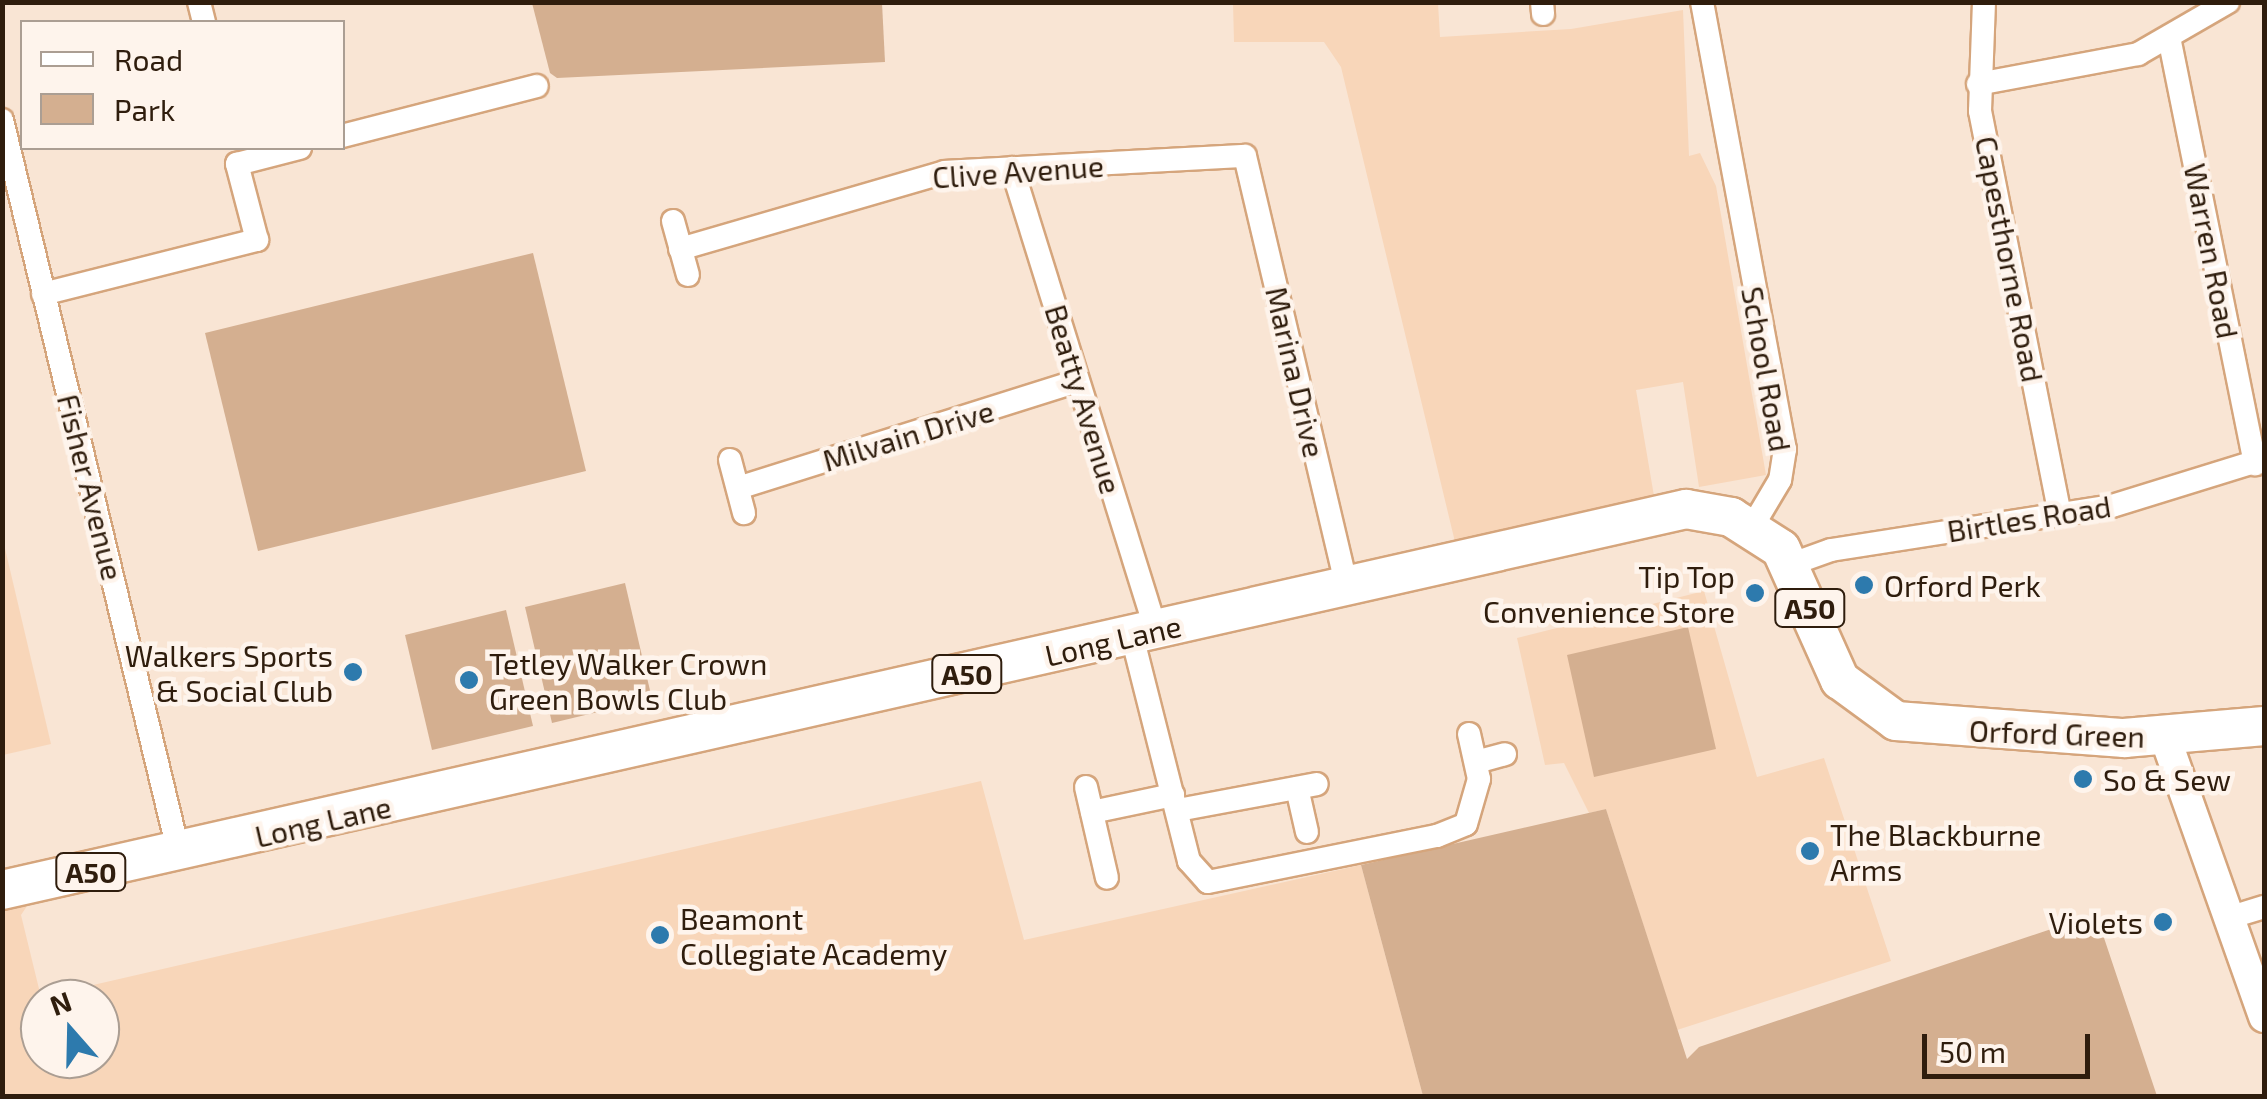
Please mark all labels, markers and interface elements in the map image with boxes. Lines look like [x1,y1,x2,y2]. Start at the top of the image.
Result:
legend [20,20,345,150]
text: Road [114,41,183,77]
text: Park [114,91,175,127]
street label: Capesthorne Road [1969,133,2051,385]
street label: Clive Avenue [931,147,1105,195]
street label: Warren Road [2177,160,2247,342]
street label: Marina Drive [1259,283,1333,461]
street label: School Road [1735,283,1799,455]
street label: Beatty Avenue [1038,299,1130,499]
street label: Fisher Avenue [50,390,132,584]
street label: Milvain Drive [818,392,998,478]
street label: Birtles Road [1944,487,2114,549]
place label: Tip Top Convenience Store [1483,558,1735,628]
place label: Orford Perk [1884,567,2041,603]
marker: Orford Perk [1853,574,1875,596]
marker: Tip Top Convenience Store [1744,582,1766,604]
road number: A50 [1772,585,1848,631]
street label: Long Lane [1041,607,1185,673]
place label: Walkers Sports & Social Club [125,637,333,708]
place label: Tetley Walker Crown Green Bowls Club [489,645,769,716]
road number: A50 [930,651,1004,697]
marker: Walkers Sports & Social Club [342,661,364,683]
marker: Tetley Walker Crown Green Bowls Club [458,669,480,691]
street label: Orford Green [1968,712,2146,754]
place label: So & Sew [2103,761,2231,797]
marker: So & Sew [2072,768,2094,790]
street label: Long Lane [251,788,395,854]
place label: The Blackburne Arms [1830,816,2041,886]
marker: The Blackburne Arms [1799,840,1821,862]
road number: A50 [54,849,128,895]
place label: Beamont Collegiate Academy [680,900,948,970]
place label: Violets [2049,904,2143,940]
marker: Violets [2152,911,2174,933]
marker: Beamont Collegiate Academy [649,924,671,946]
north arrow [20,979,120,1079]
text: N [45,983,76,1022]
scale bar [1927,1014,2094,1076]
text: 50 m [1939,1033,2006,1069]

